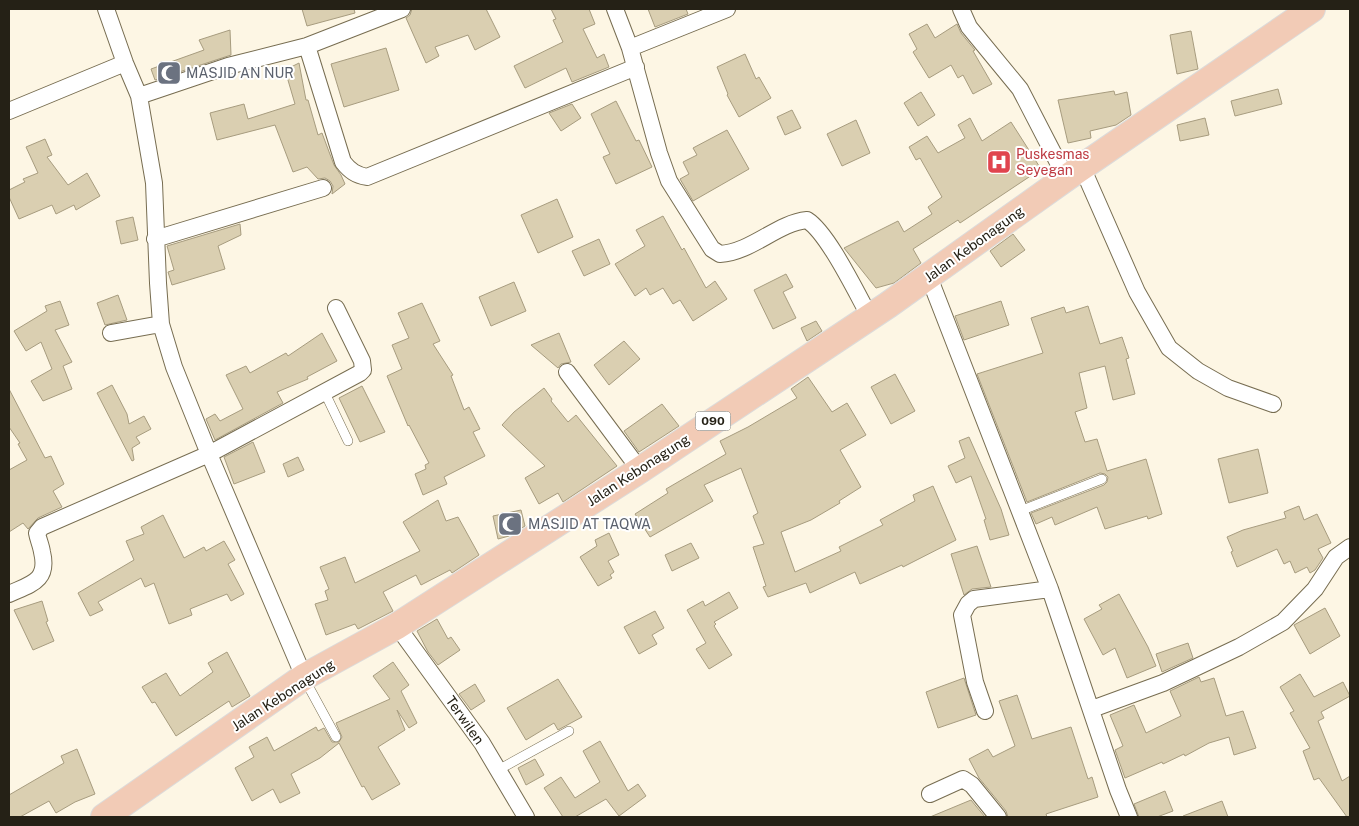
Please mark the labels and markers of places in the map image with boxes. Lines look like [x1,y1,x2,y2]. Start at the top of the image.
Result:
mosque icon: MASJID AN NUR [156,60,182,86]
place label: MASJID AN NUR [186,65,294,81]
place label: Puskesmas Seyegan [1016,146,1089,178]
hospital icon: Puskesmas Seyegan [986,149,1012,175]
mosque icon: MASJID AT TAQWA [497,511,523,537]
place label: MASJID AT TAQWA [528,516,651,532]

